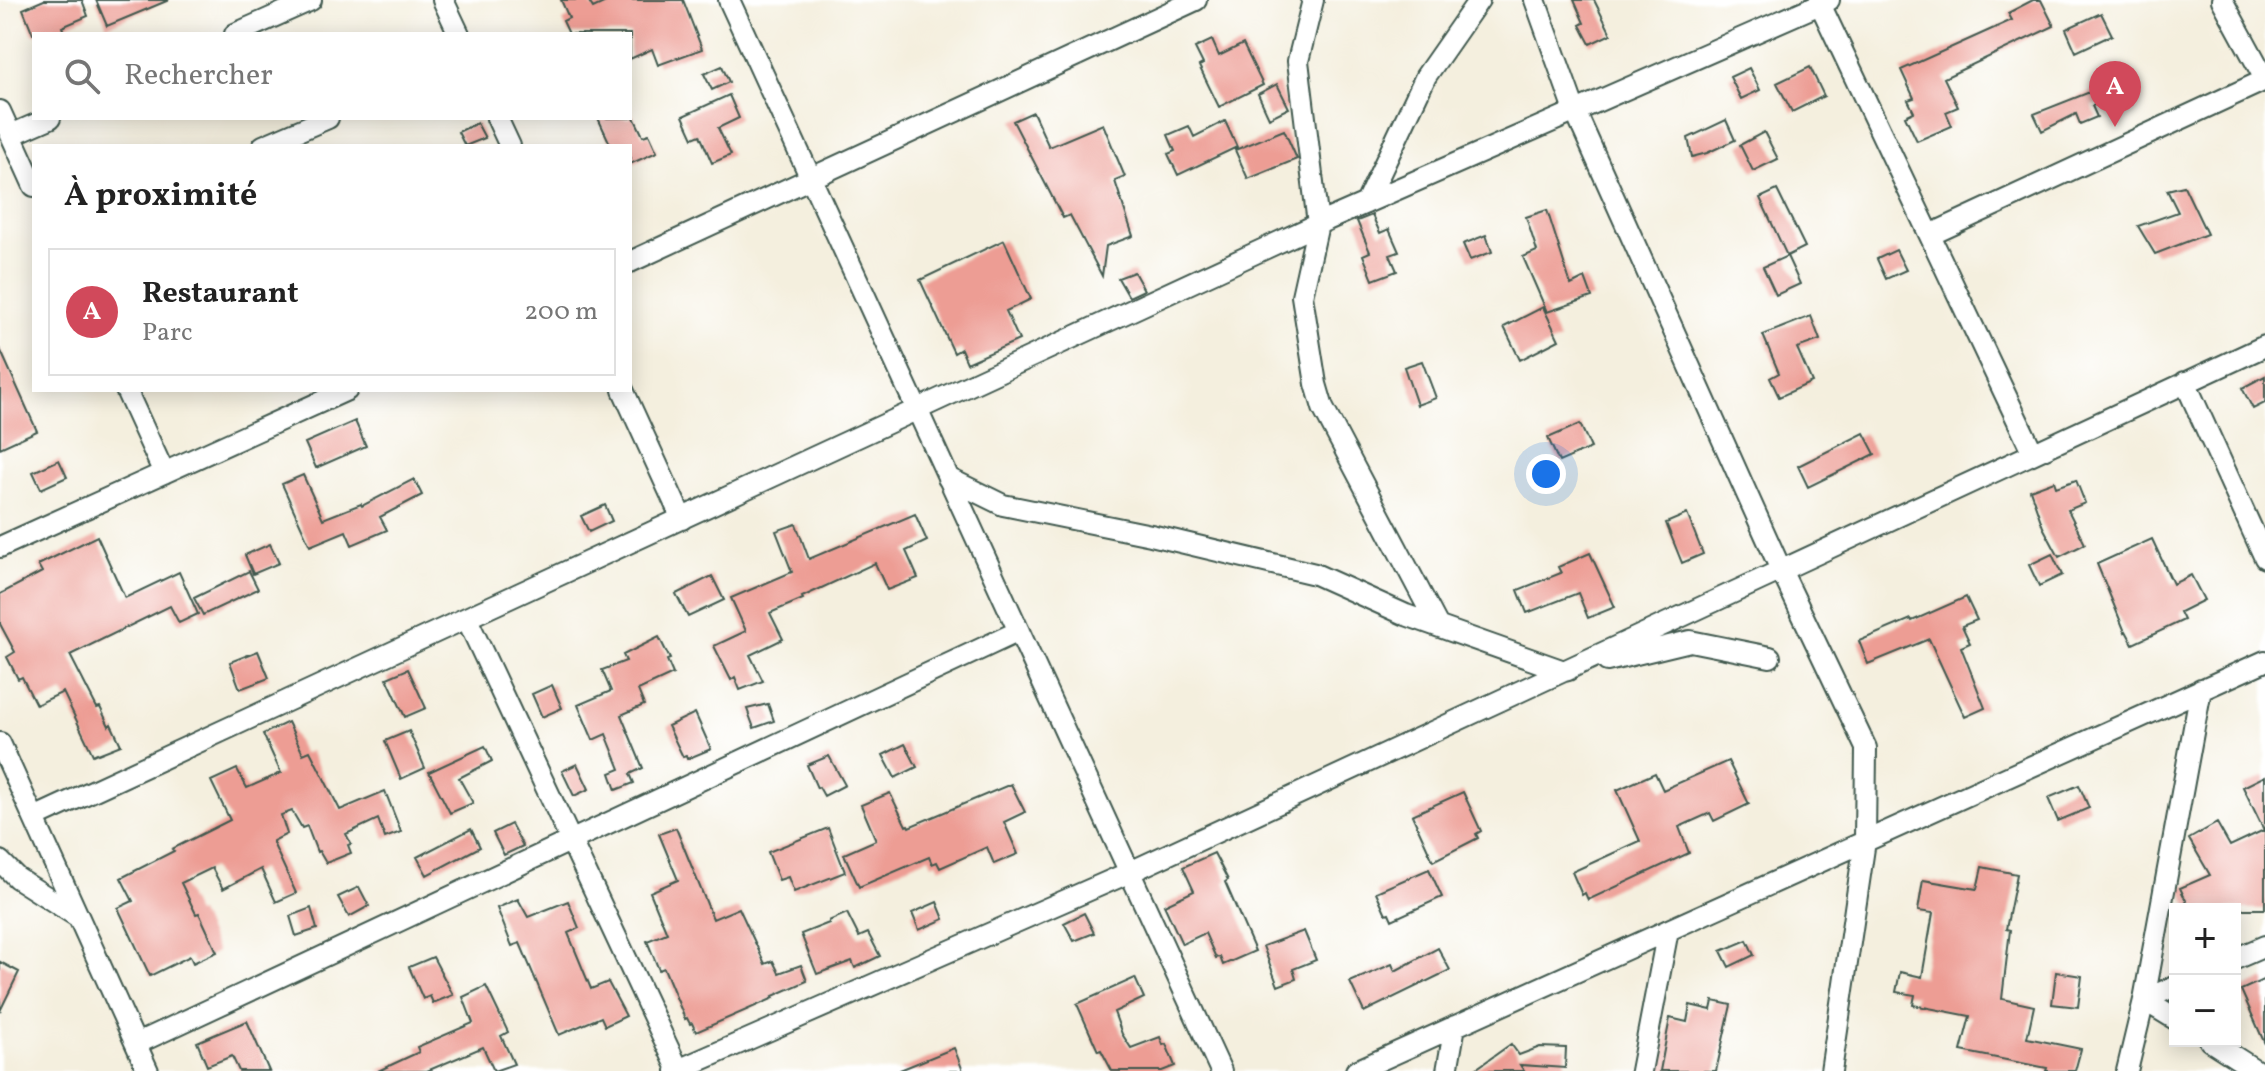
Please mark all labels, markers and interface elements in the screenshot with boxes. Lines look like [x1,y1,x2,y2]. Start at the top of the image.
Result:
search box [32,32,632,120]
icon: search [60,54,104,98]
text: Rechercher [124,55,273,97]
pin: A [2089,61,2141,127]
text: À proximité [64,173,257,220]
text: Restaurant [142,273,299,315]
text: A [83,294,101,330]
text: 200 m [524,294,598,330]
text: Parc [142,315,193,351]
your location [1526,454,1566,494]
map controls [2169,903,2241,1047]
button: + [2169,903,2241,975]
button: − [2169,975,2241,1047]

